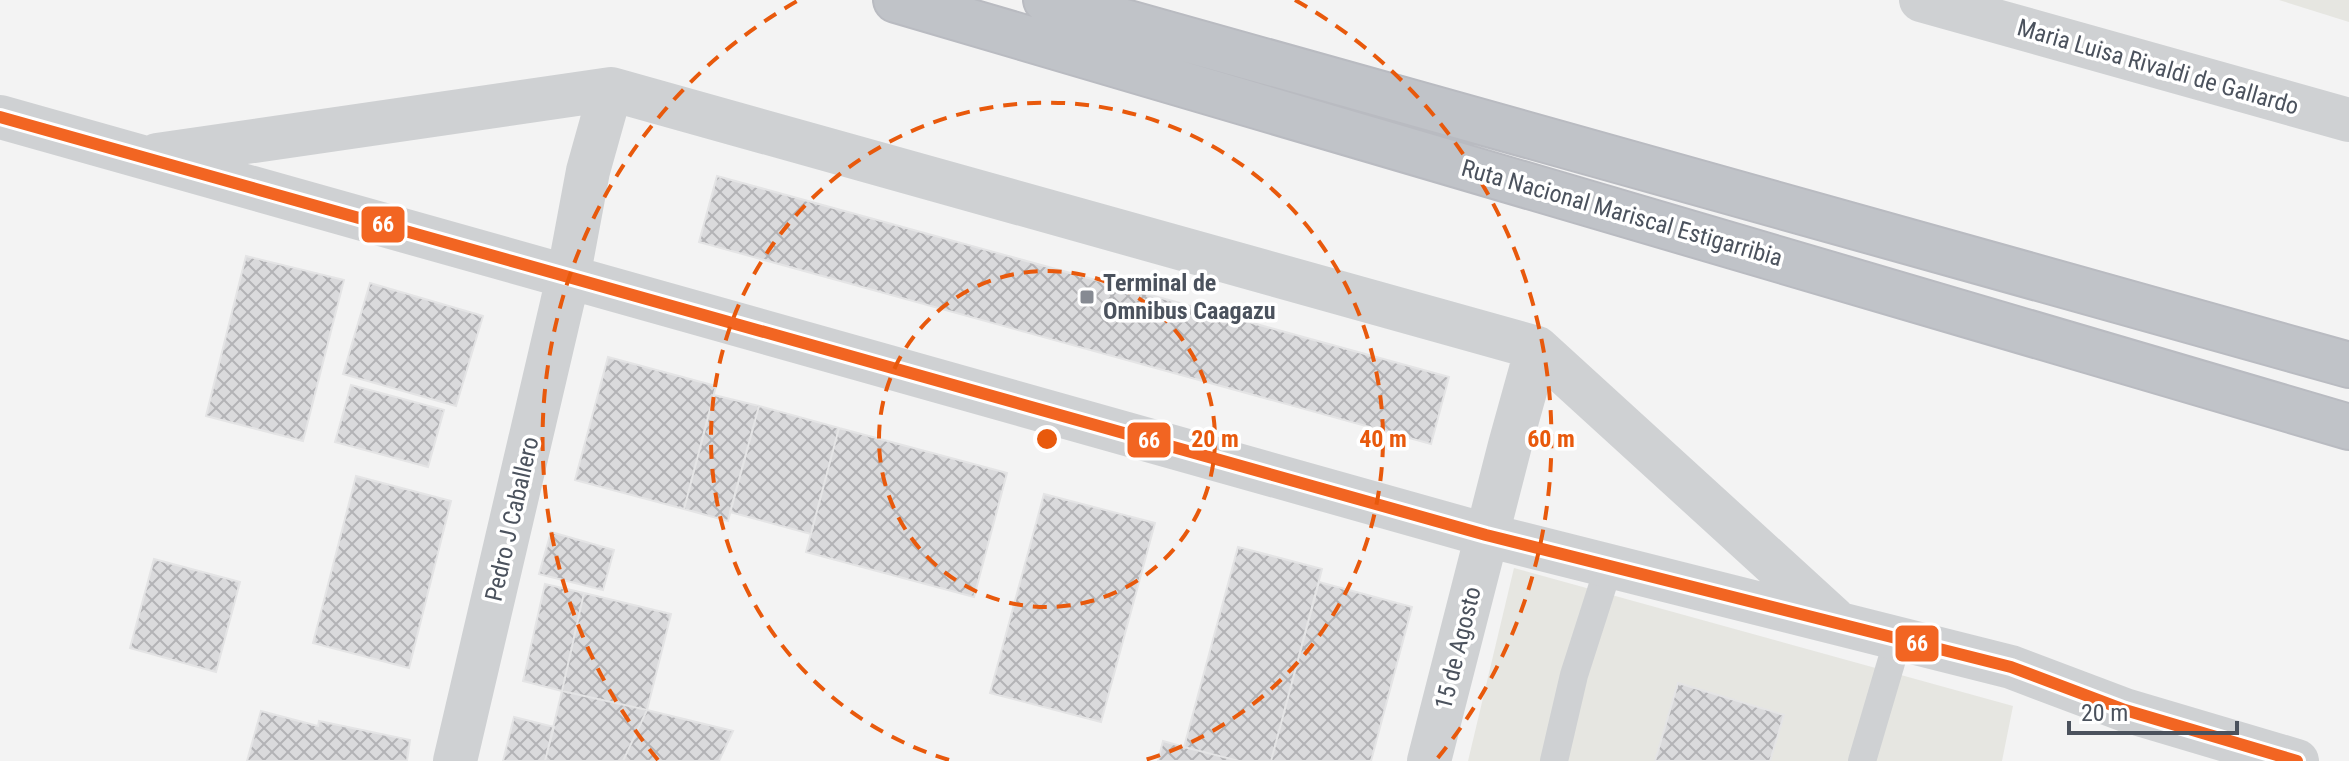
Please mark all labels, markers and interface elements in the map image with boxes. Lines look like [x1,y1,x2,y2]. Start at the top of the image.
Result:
street label: Maria Luisa Rivaldi de Gallardo [2014,13,2302,121]
street label: Ruta Nacional Mariscal Estigarribia [1458,154,1786,272]
line badge: 66 [360,205,406,244]
text: 66 [372,212,394,237]
place label: Terminal de Omnibus Caagazu [1103,269,1276,325]
marker: Terminal de Omnibus Caagazu [1078,288,1096,306]
line badge: 66 [1126,421,1172,459]
centre of rings [1033,425,1061,453]
text: 20 m [1191,425,1239,453]
text: 40 m [1359,425,1407,453]
text: 60 m [1527,425,1575,453]
text: 66 [1138,428,1160,453]
street label: Pedro J Caballero [479,434,545,604]
street label: 15 de Agosto [1429,584,1487,712]
line badge: 66 [1894,624,1940,663]
text: 66 [1906,631,1928,656]
scale bar [2069,685,2237,735]
text: 20 m [2081,699,2128,727]

